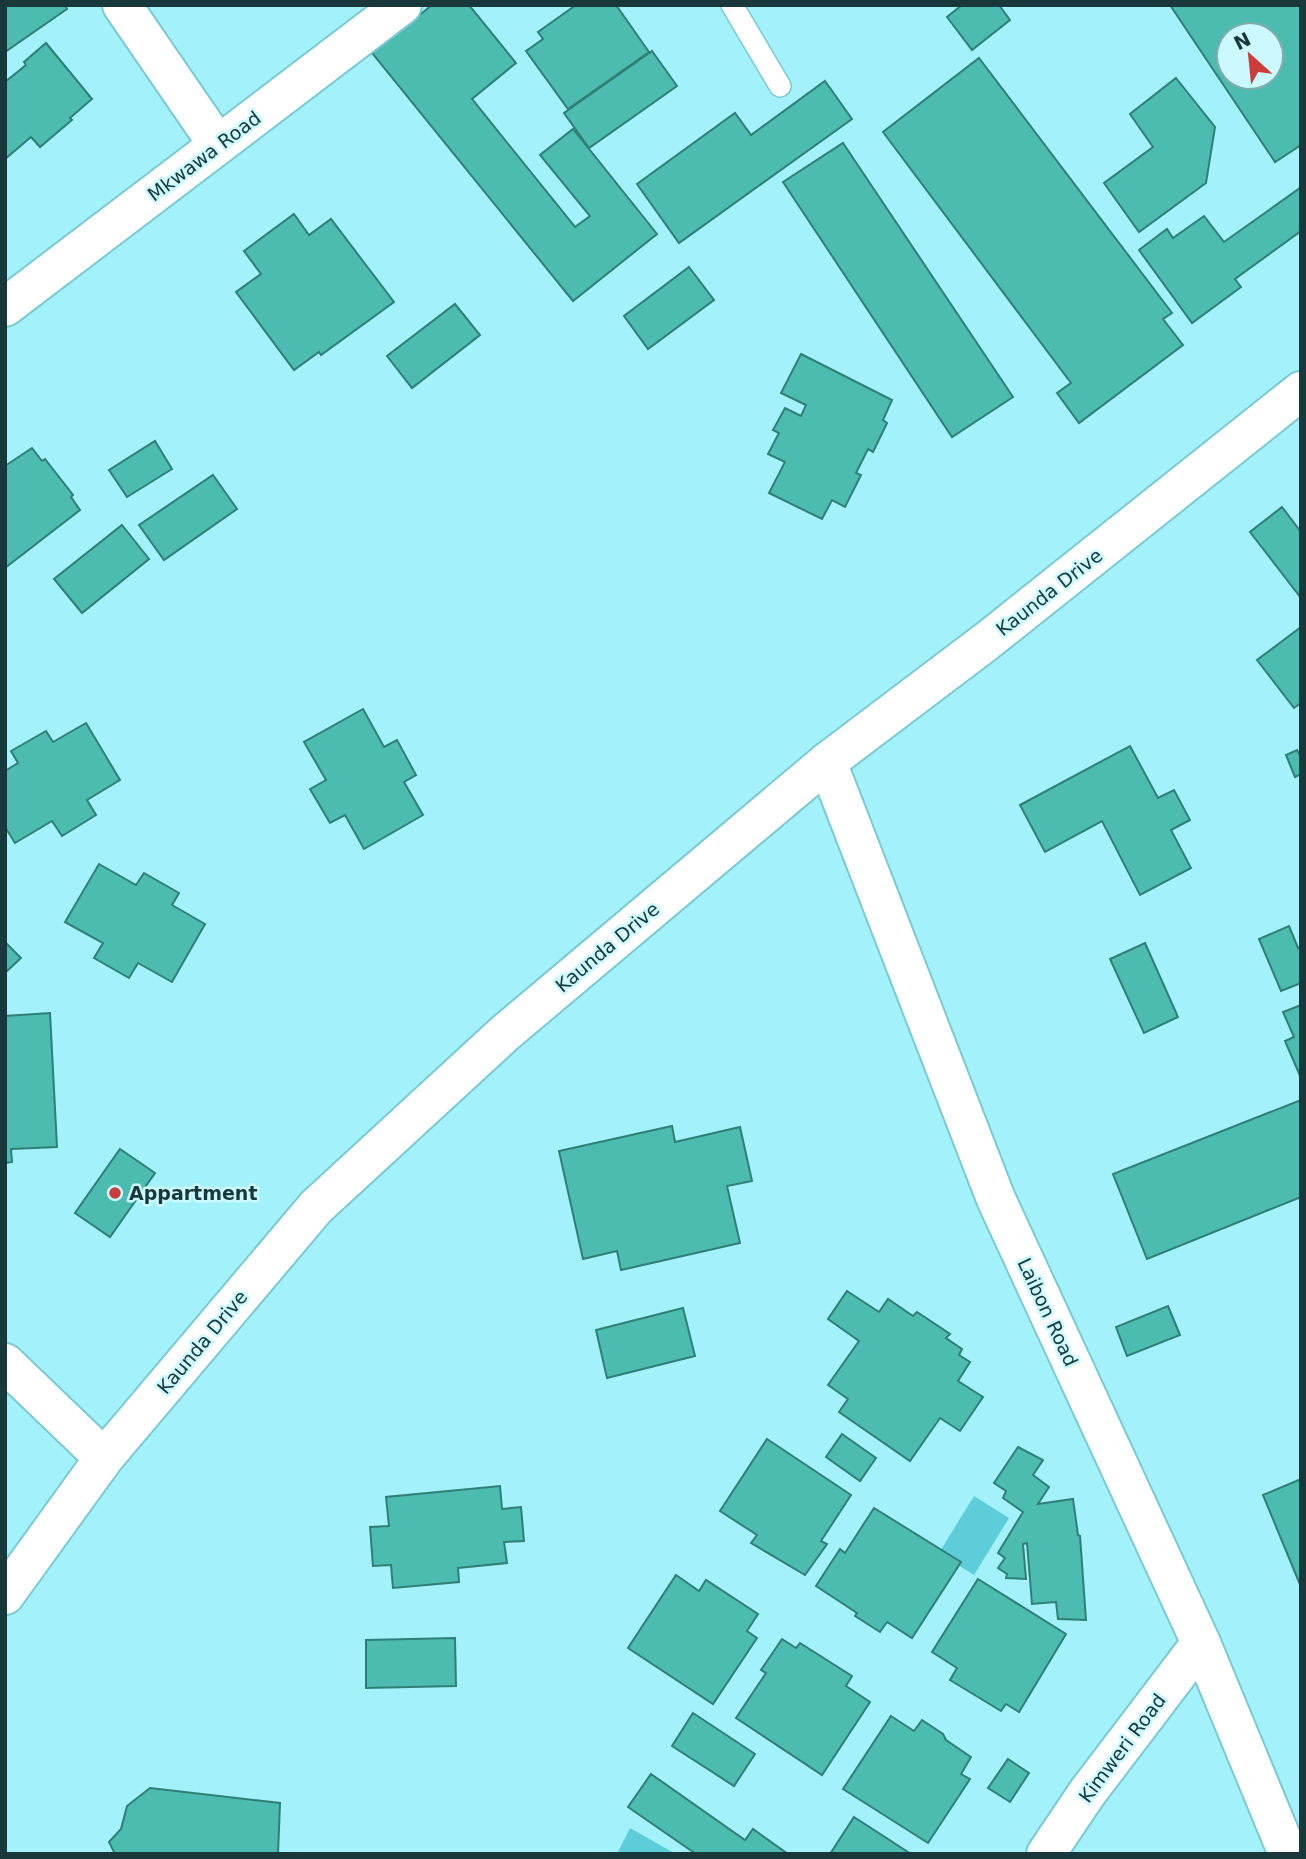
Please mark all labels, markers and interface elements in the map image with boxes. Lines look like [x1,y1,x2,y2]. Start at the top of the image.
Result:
north arrow [1215,21,1285,91]
text: N [1230,27,1254,54]
street label: Mkwawa Road [143,106,265,206]
street label: Kaunda Drive [992,544,1106,640]
street label: Kaunda Drive [551,897,663,997]
place label: Appartment [129,1182,257,1204]
marker: Appartment [107,1185,123,1201]
street label: Laibon Road [1013,1254,1083,1370]
street label: Kaunda Drive [152,1286,252,1398]
street label: Kimweri Road [1074,1689,1170,1807]

